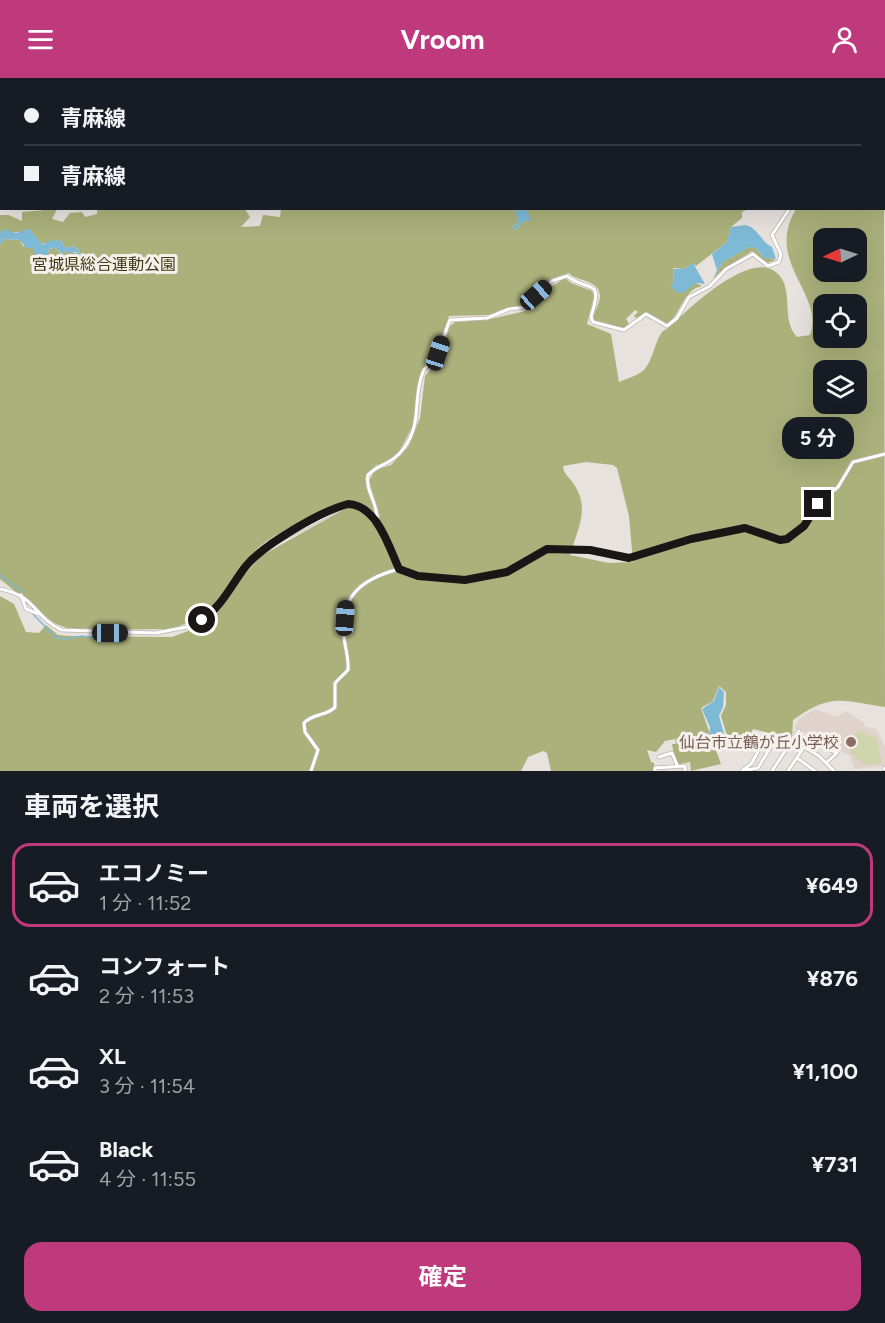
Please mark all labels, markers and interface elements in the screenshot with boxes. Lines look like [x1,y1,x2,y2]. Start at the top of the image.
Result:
icon: menu [24,23,57,56]
text: Vroom [400,23,485,56]
icon: person [828,23,861,56]
text: 青麻線 [60,105,126,132]
text: 青麻線 [60,163,126,190]
north arrow [813,228,867,282]
map controls [813,228,867,414]
park label: 宮城県総合運動公園 [32,255,176,274]
car [517,276,555,314]
button: locate [813,294,867,348]
car [424,333,452,373]
button: layers [813,360,867,414]
callout: 5 分 [782,417,854,459]
text: 5 分 [800,426,836,450]
route end [804,490,831,517]
car [335,599,355,637]
route start [188,606,215,633]
car [92,624,128,642]
place label: 仙台市立鶴が丘小学校 [679,733,839,752]
marker: 仙台市立鶴が丘小学校 [844,735,858,749]
text: 車両を選択 [24,790,159,823]
icon: car [27,858,81,912]
text: エコノミー [99,860,209,887]
text: ¥649 [805,872,858,899]
text: 1 分 · 11:52 [99,891,191,915]
icon: car [27,951,81,1005]
text: コンフォート [99,953,230,980]
text: ¥876 [806,965,858,992]
text: 2 分 · 11:53 [99,984,194,1008]
text: XL [99,1043,126,1070]
icon: car [27,1044,81,1098]
text: ¥1,100 [792,1058,858,1085]
text: 3 分 · 11:54 [99,1074,195,1098]
text: Black [99,1136,153,1163]
icon: car [27,1137,81,1191]
text: ¥731 [811,1151,858,1178]
text: 4 分 · 11:55 [99,1167,196,1191]
button: 確定 [24,1242,861,1311]

